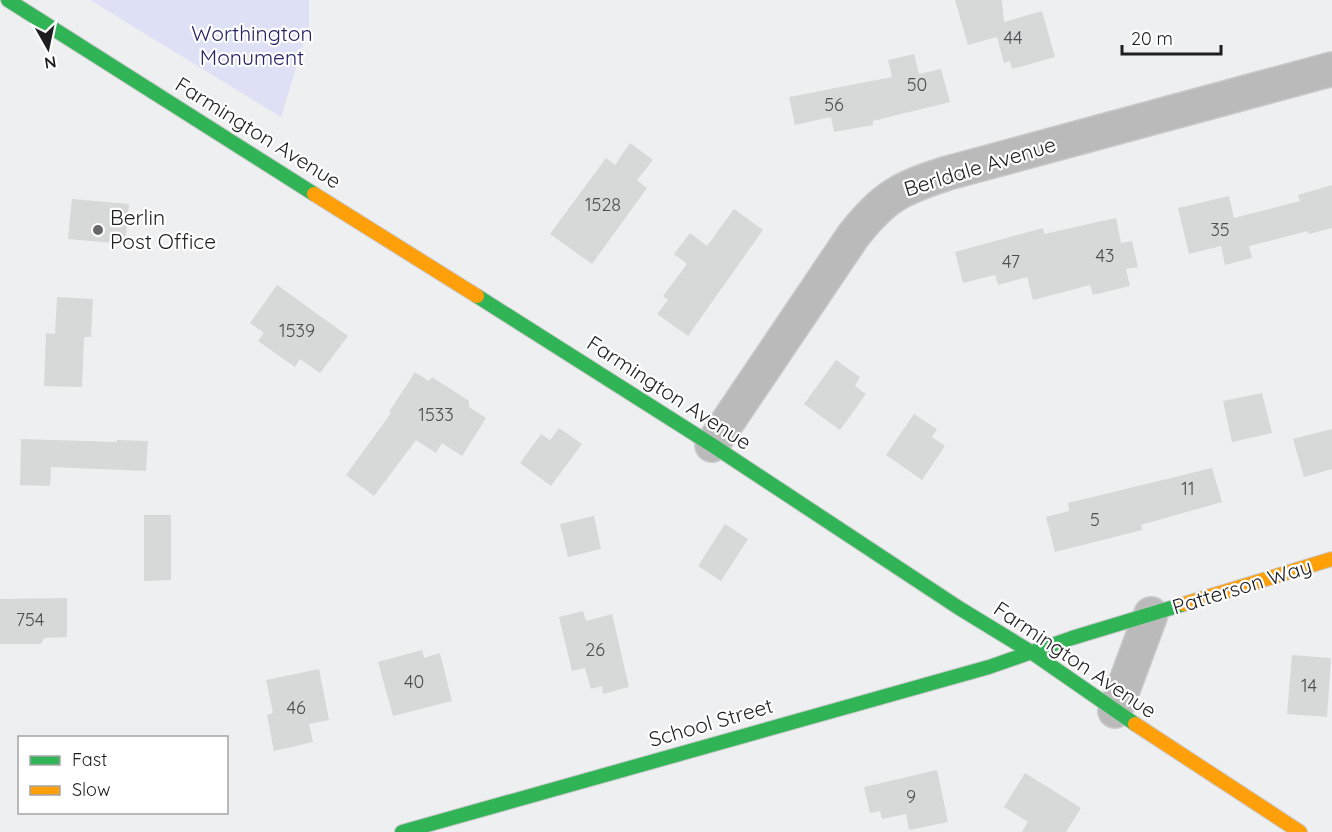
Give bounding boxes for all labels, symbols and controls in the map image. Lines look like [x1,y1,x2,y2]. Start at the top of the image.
north arrow [18,18,78,78]
scale bar [1122,18,1221,56]
park label: Worthington Monument [191,20,313,70]
house number: 44 [1004,26,1022,49]
text: 20 m [1131,27,1173,50]
text: N [43,52,58,74]
street label: Farmington Avenue [171,71,346,194]
house number: 50 [907,73,927,96]
house number: 56 [824,93,844,116]
street label: Berldale Avenue [900,131,1059,202]
house number: 1528 [585,193,621,216]
place label: Berlin Post Office [110,204,216,254]
house number: 35 [1210,218,1230,241]
marker: Berlin Post Office [91,223,105,237]
house number: 43 [1096,244,1114,267]
house number: 47 [1002,250,1020,273]
house number: 1539 [279,319,315,342]
street label: Farmington Avenue [583,329,757,455]
house number: 1533 [418,403,454,426]
house number: 11 [1181,477,1195,500]
house number: 5 [1090,508,1100,531]
street label: Patterson Way [1169,553,1315,620]
street label: Farmington Avenue [989,595,1162,723]
house number: 754 [16,608,44,631]
house number: 26 [585,638,605,661]
house number: 40 [404,670,424,693]
house number: 14 [1301,674,1317,697]
street label: School Street [646,692,776,752]
house number: 46 [286,696,306,719]
legend [18,736,228,814]
text: Fast [72,748,107,771]
text: Slow [72,778,110,801]
house number: 9 [906,785,916,808]

